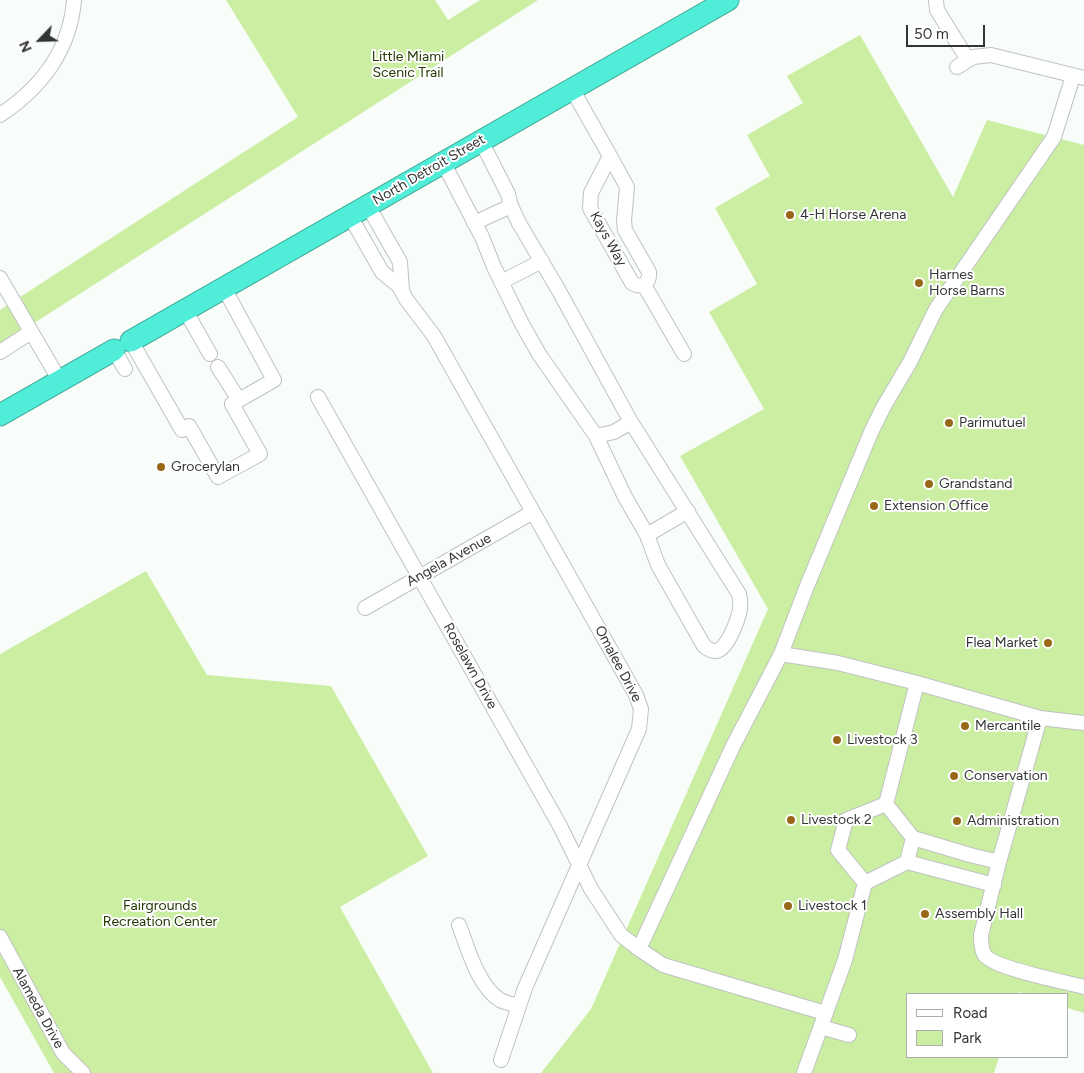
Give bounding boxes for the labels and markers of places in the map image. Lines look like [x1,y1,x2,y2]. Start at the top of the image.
place label: 4-H Horse Arena [800,207,906,223]
marker: 4-H Horse Arena [784,209,796,221]
place label: Harnes Horse Barns [929,267,1005,300]
marker: Harnes Horse Barns [913,277,925,289]
place label: Parimutuel [959,415,1026,431]
marker: Parimutuel [943,417,955,429]
place label: Grocerylan [171,459,240,475]
marker: Grocerylan [155,461,167,473]
place label: Grandstand [939,476,1012,492]
marker: Grandstand [923,478,935,490]
place label: Extension Office [884,498,988,514]
marker: Extension Office [868,500,880,512]
place label: Flea Market [966,635,1038,651]
marker: Flea Market [1042,637,1054,649]
place label: Mercantile [975,718,1041,734]
marker: Mercantile [959,720,971,732]
place label: Livestock 3 [847,732,918,748]
marker: Livestock 3 [831,734,843,746]
place label: Conservation [964,768,1048,784]
marker: Conservation [948,770,960,782]
place label: Livestock 2 [801,812,872,828]
place label: Administration [967,813,1059,829]
marker: Livestock 2 [785,814,797,826]
marker: Administration [951,815,963,827]
place label: Livestock 1 [798,898,867,914]
marker: Livestock 1 [782,900,794,912]
place label: Assembly Hall [935,906,1023,922]
marker: Assembly Hall [919,908,931,920]

